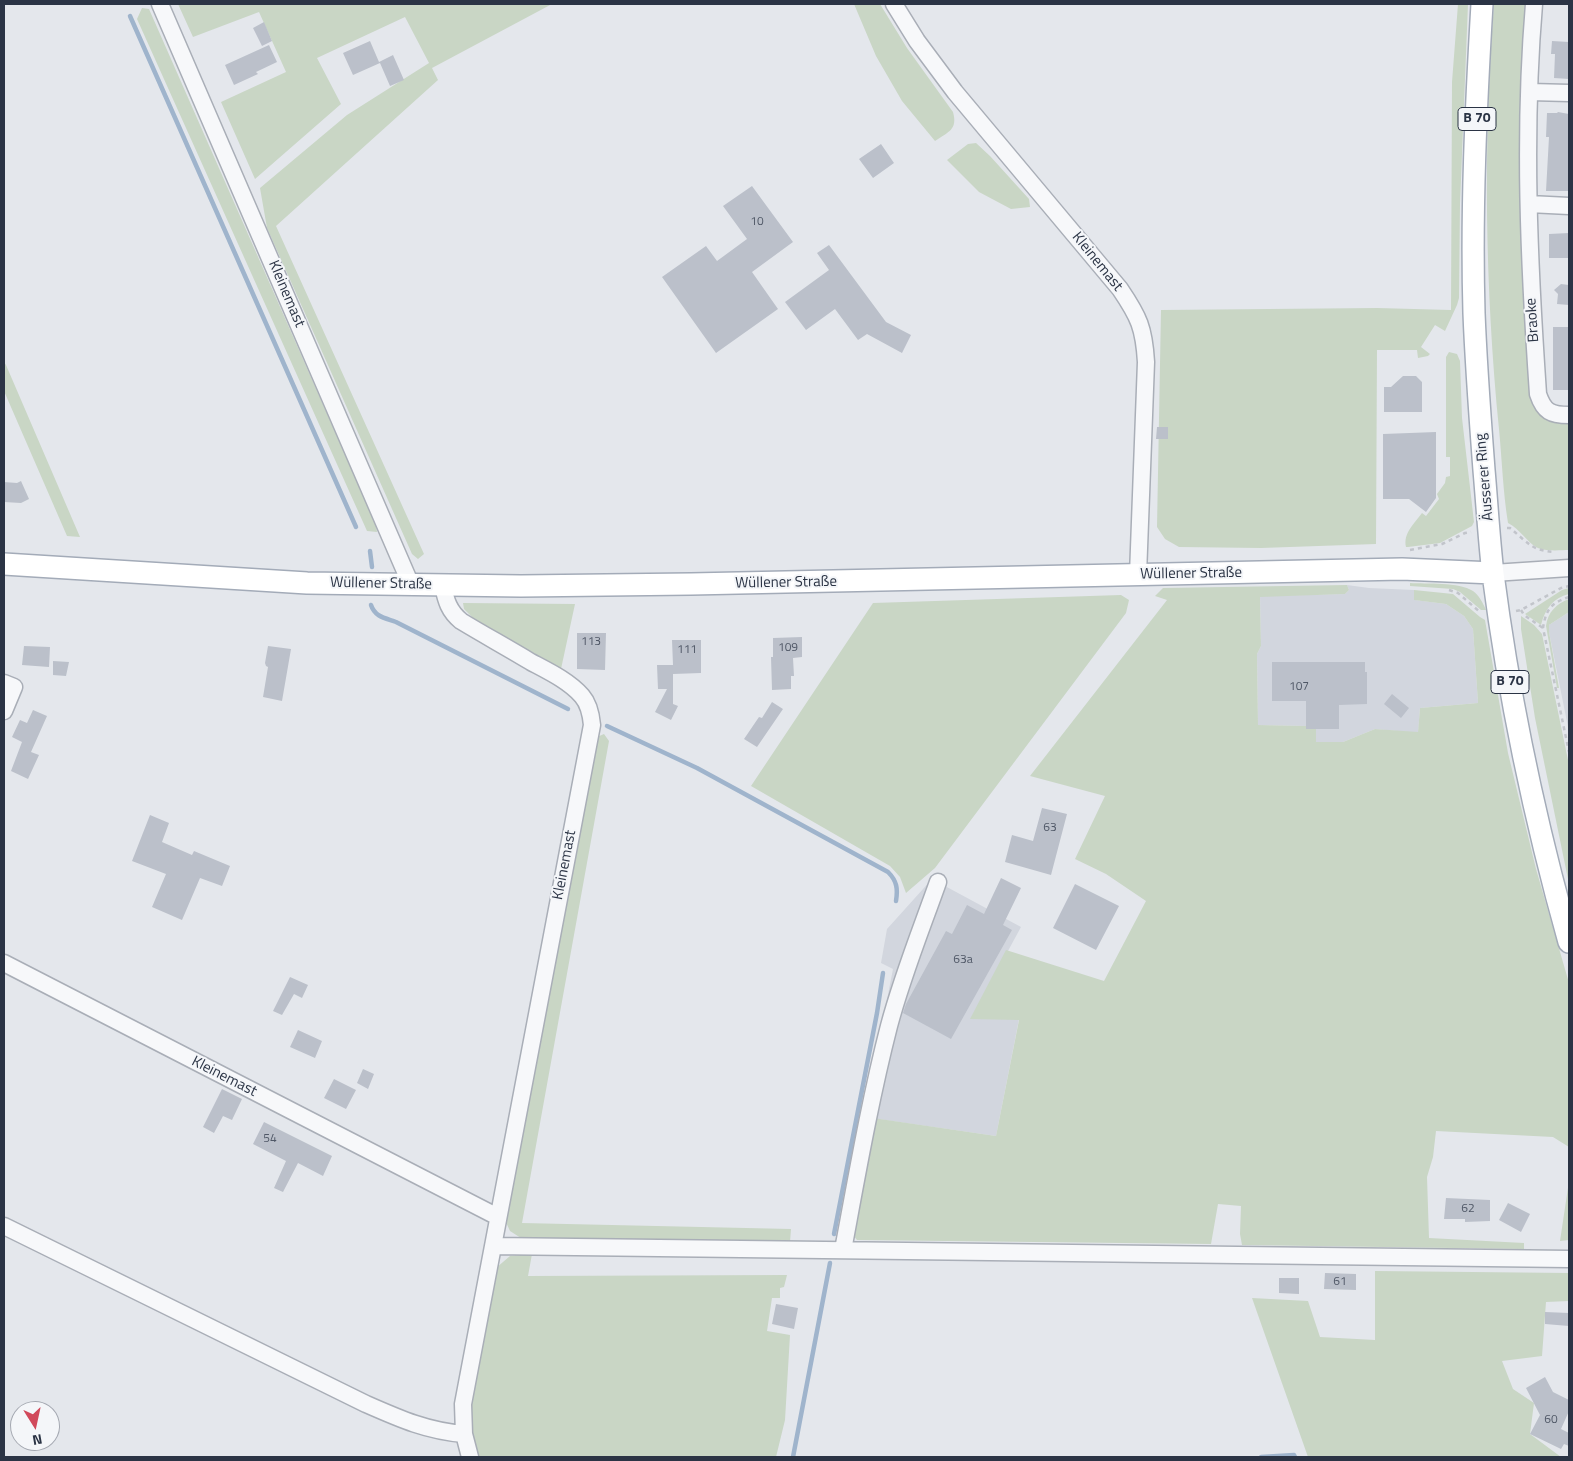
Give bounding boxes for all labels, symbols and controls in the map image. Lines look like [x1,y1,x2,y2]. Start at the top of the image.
road number: B 70 [1458,108,1496,130]
house number: 10 [750,215,764,229]
street label: Kleinemast [1068,229,1126,295]
street label: Kleinemast [264,258,308,330]
street label: Braoke [1522,297,1544,343]
street label: Äusserer Ring [1472,432,1498,522]
street label: Wüllener Straße [1140,564,1242,584]
street label: Wüllener Straße [735,573,837,593]
street label: Wüllener Straße [330,574,432,594]
house number: 113 [581,635,601,649]
house number: 109 [778,641,798,655]
house number: 111 [677,643,697,657]
road number: B 70 [1491,670,1529,694]
house number: 107 [1289,680,1309,694]
house number: 63 [1043,821,1057,835]
street label: Kleinemast [549,829,581,901]
house number: 63a [953,953,973,967]
street label: Kleinemast [188,1053,260,1101]
house number: 54 [263,1132,277,1146]
house number: 62 [1461,1202,1475,1216]
house number: 61 [1333,1275,1347,1289]
north arrow [10,1401,60,1451]
house number: 60 [1544,1413,1558,1427]
text: N [31,1429,44,1451]

